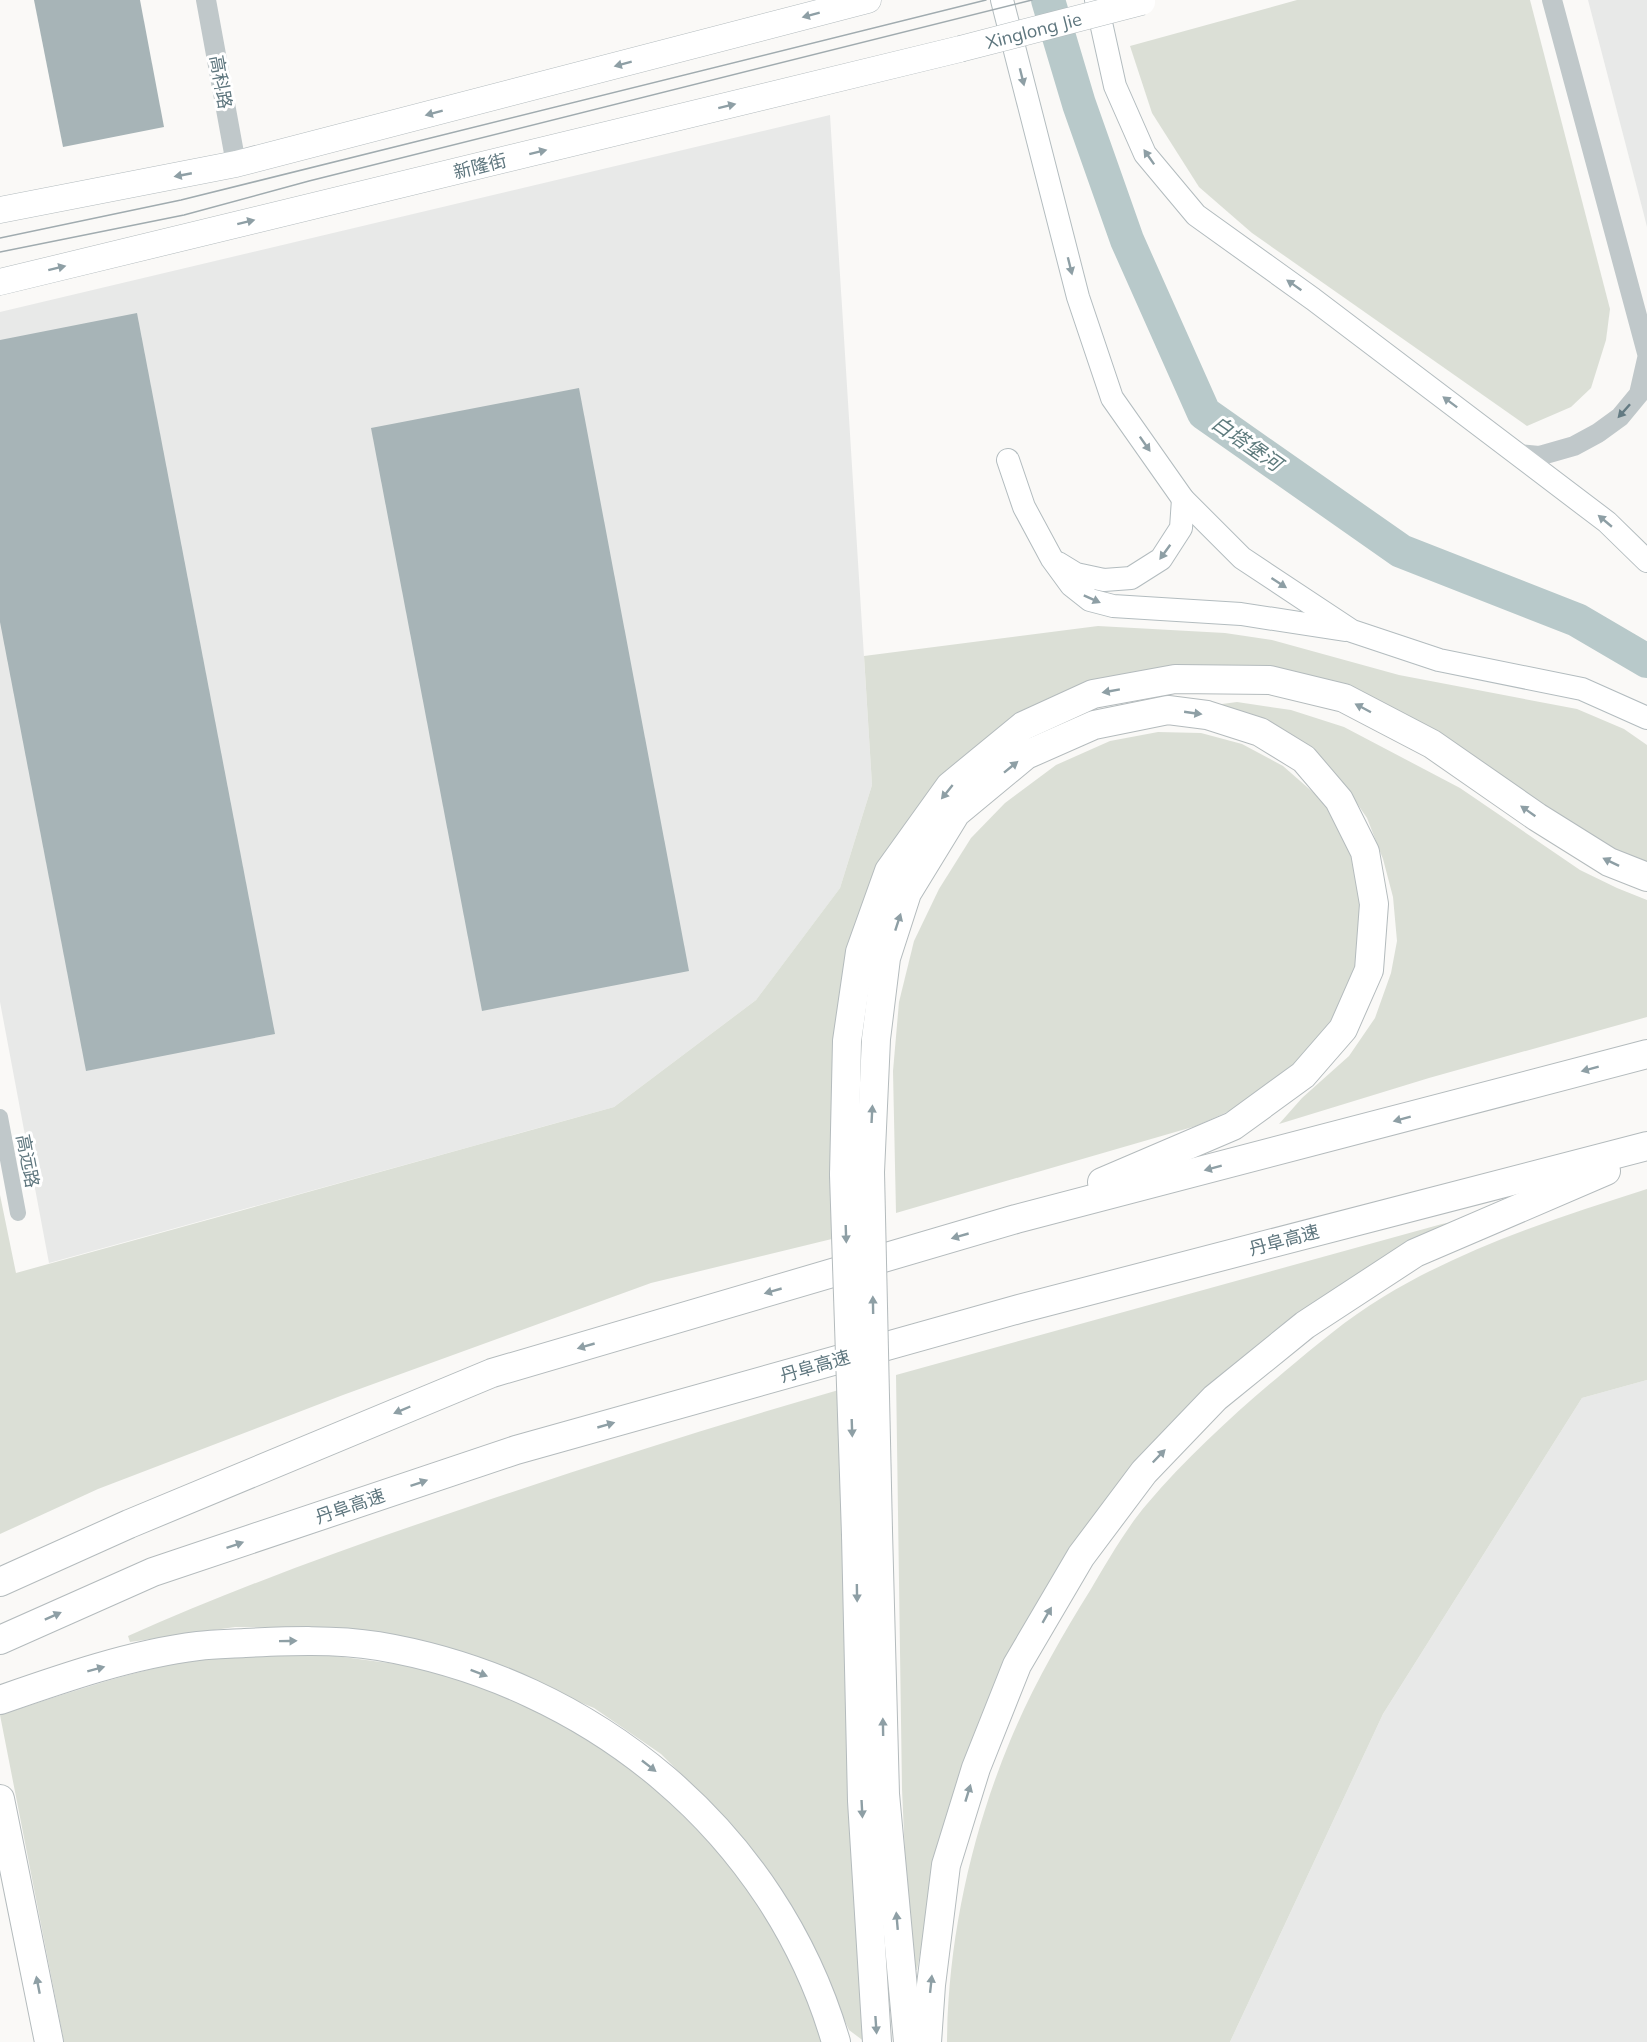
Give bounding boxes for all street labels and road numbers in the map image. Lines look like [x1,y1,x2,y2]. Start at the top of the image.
street label: Xinglong Jie [983,7,1084,53]
street label: 高科路 [205,53,237,111]
street label: 新隆街 [451,148,509,184]
street label: 高远路 [12,1132,44,1190]
street label: 丹阜高速 [1246,1220,1322,1260]
street label: 丹阜高速 [777,1345,853,1387]
street label: 丹阜高速 [312,1483,388,1529]

